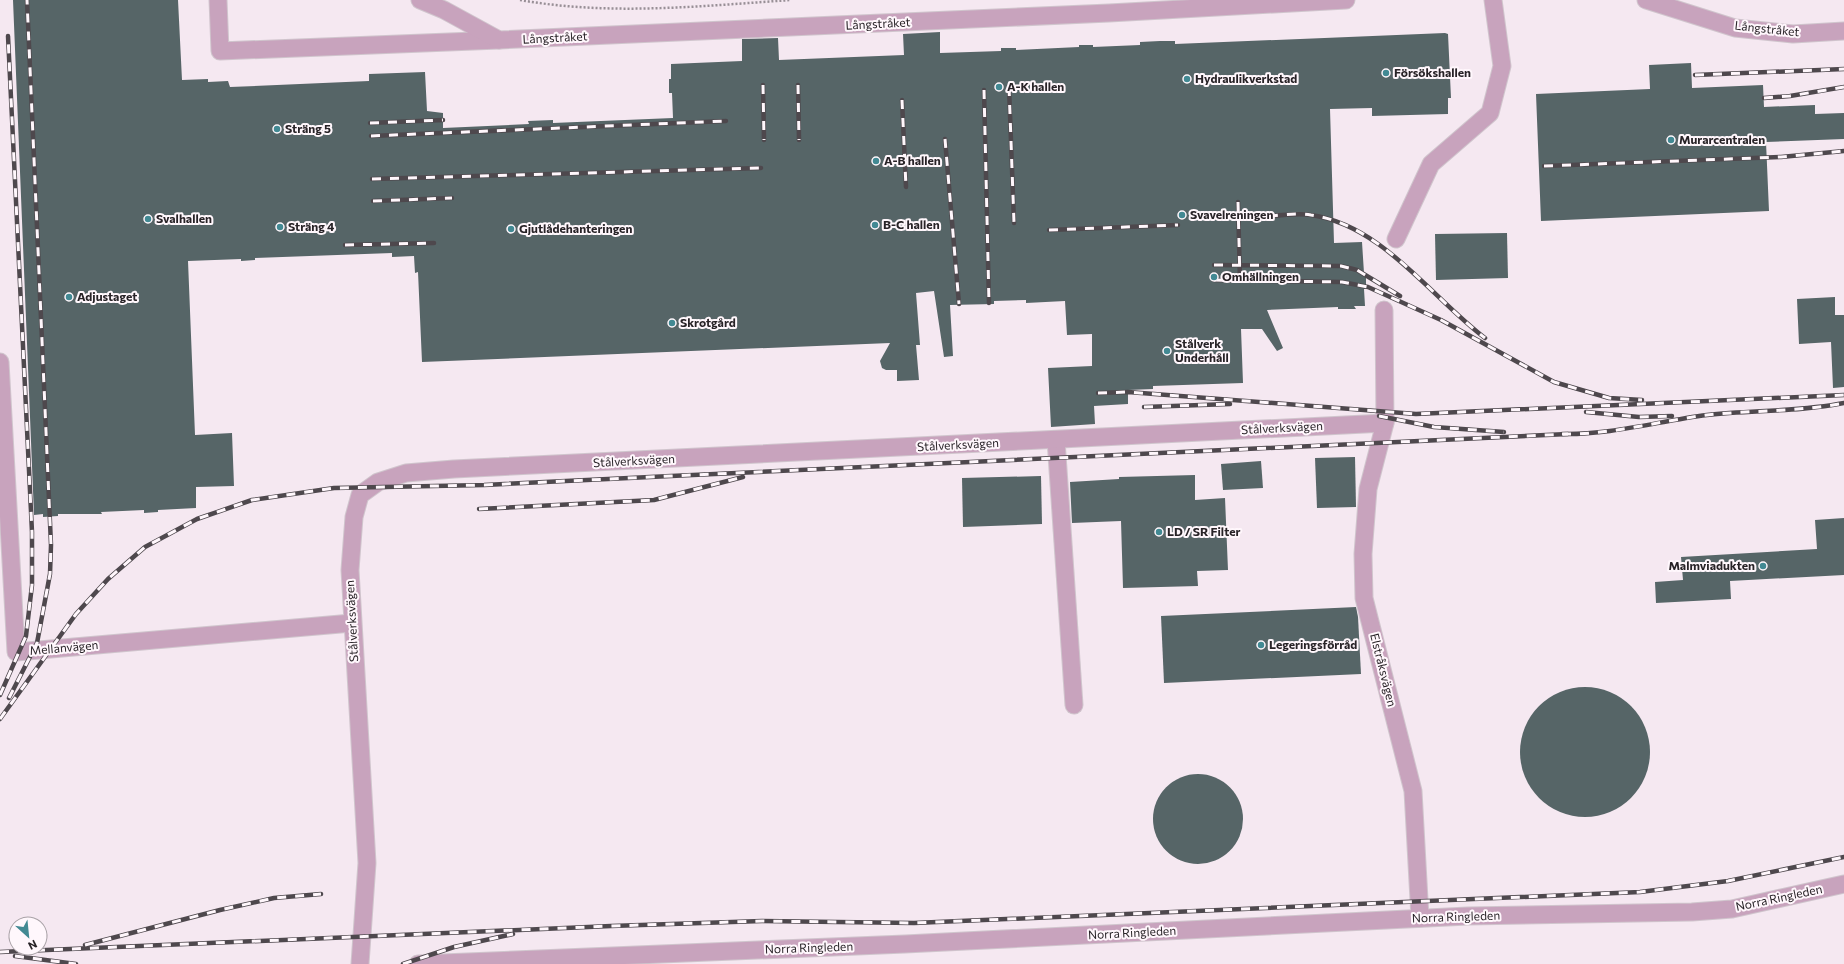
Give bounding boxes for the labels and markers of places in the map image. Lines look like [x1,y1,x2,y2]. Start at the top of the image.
place label: Försökshallen [1394,65,1471,79]
marker: Försökshallen [1381,68,1391,78]
place label: Hydraulikverkstad [1195,71,1297,85]
marker: Hydraulikverkstad [1182,74,1192,84]
place label: A-K hallen [1007,79,1064,93]
marker: A-K hallen [994,82,1004,92]
place label: Sträng 5 [285,121,331,135]
marker: Sträng 5 [272,124,282,134]
place label: Murarcentralen [1679,132,1765,146]
marker: Murarcentralen [1666,135,1676,145]
place label: A-B hallen [884,153,941,167]
marker: A-B hallen [871,156,881,166]
place label: Svavelreningen [1190,207,1273,221]
marker: Svavelreningen [1177,210,1187,220]
place label: Svalhallen [156,211,212,225]
marker: Svalhallen [143,214,153,224]
place label: B-C hallen [883,217,940,231]
place label: Sträng 4 [288,219,335,233]
marker: B-C hallen [870,220,880,230]
place label: Gjutlådehanteringen [519,221,632,235]
marker: Sträng 4 [275,222,285,232]
marker: Gjutlådehanteringen [506,224,516,234]
place label: Omhällningen [1222,269,1299,283]
marker: Omhällningen [1209,272,1219,282]
place label: Adjustaget [77,289,137,303]
marker: Adjustaget [64,292,74,302]
place label: Skrotgård [680,315,736,329]
marker: Skrotgård [667,318,677,328]
place label: Stålverk Underhåll [1175,336,1229,364]
marker: Stålverk Underhåll [1162,346,1172,356]
place label: LD / SR Filter [1167,524,1240,538]
marker: LD / SR Filter [1154,527,1164,537]
place label: Malmviadukten [1668,558,1755,572]
marker: Malmviadukten [1758,561,1768,571]
place label: Legeringsförråd [1269,637,1357,651]
marker: Legeringsförråd [1256,640,1266,650]

